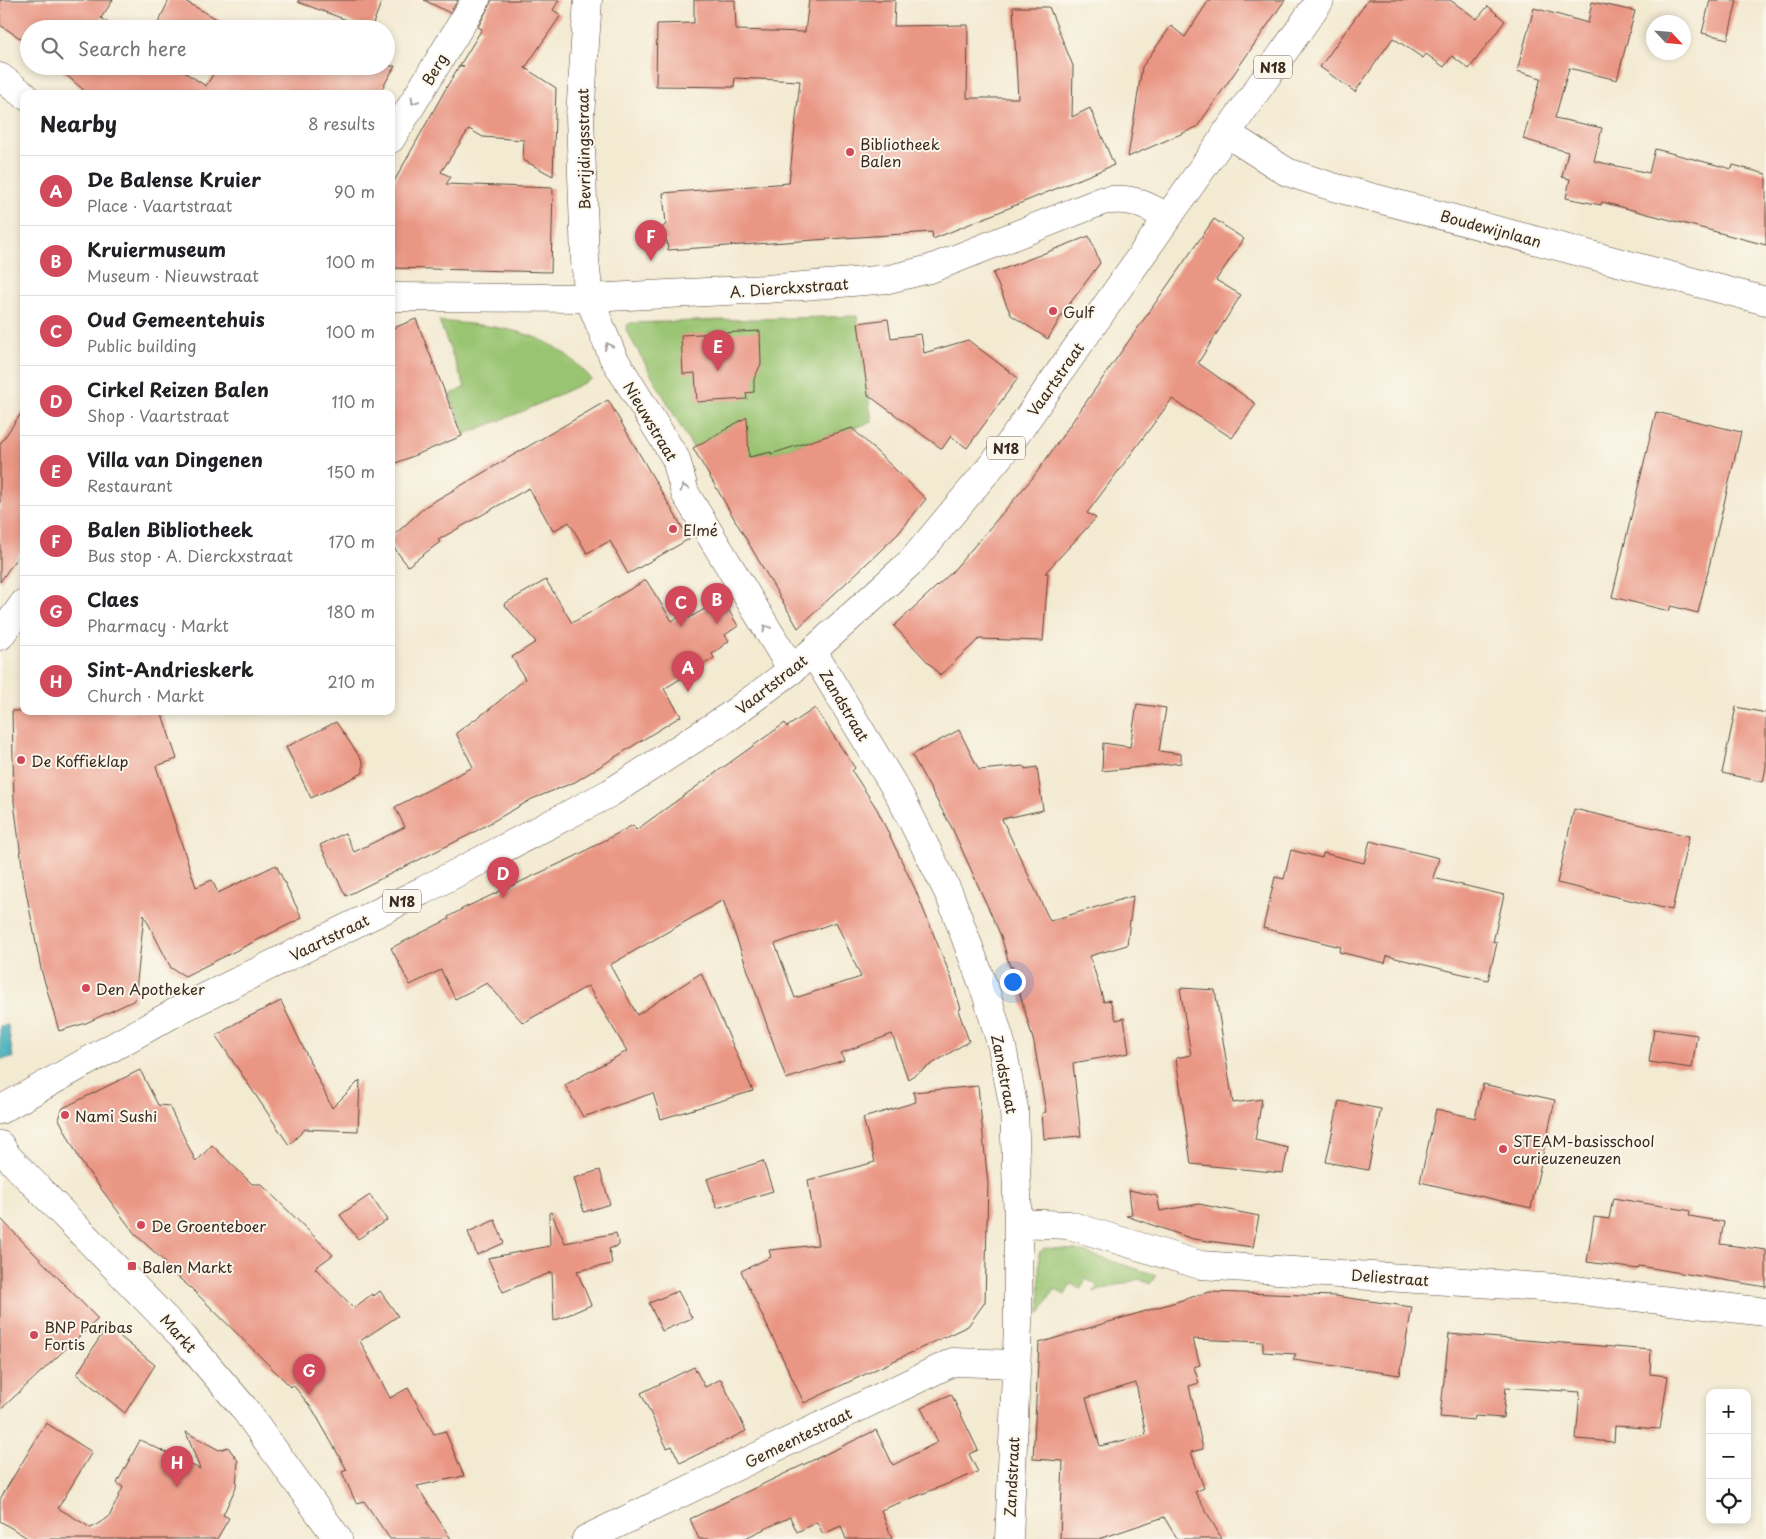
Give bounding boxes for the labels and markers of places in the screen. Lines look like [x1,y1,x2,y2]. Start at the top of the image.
place label: Bibliotheek Balen [860,132,940,172]
marker: Bibliotheek Balen [844,146,856,158]
pin: F [635,220,667,261]
place label: Gulf [1063,300,1095,323]
marker: Gulf [1047,305,1059,317]
pin: E [702,330,734,371]
place label: Elmé [683,518,718,541]
marker: Elmé [667,523,679,535]
pin: B [701,583,733,624]
pin: C [665,586,697,627]
pin: A [672,651,704,692]
place label: De Koffieklap [31,749,128,772]
marker: De Koffieklap [15,754,27,766]
pin: D [487,857,519,898]
place label: Den Apotheker [96,977,205,1000]
marker: Den Apotheker [80,982,92,994]
place label: Nami Sushi [75,1104,157,1127]
marker: Nami Sushi [59,1109,71,1121]
place label: STEAM-basisschool curieuzeneuzen [1513,1129,1655,1169]
marker: STEAM-basisschool curieuzeneuzen [1497,1143,1509,1155]
place label: De Groenteboer [151,1214,266,1237]
marker: De Groenteboer [135,1219,147,1231]
place label: Balen Markt [142,1255,232,1278]
marker: Balen Markt [126,1260,138,1272]
place label: BNP Paribas Fortis [44,1315,133,1355]
marker: BNP Paribas Fortis [28,1329,40,1341]
pin: G [293,1354,325,1395]
pin: H [161,1446,193,1487]

